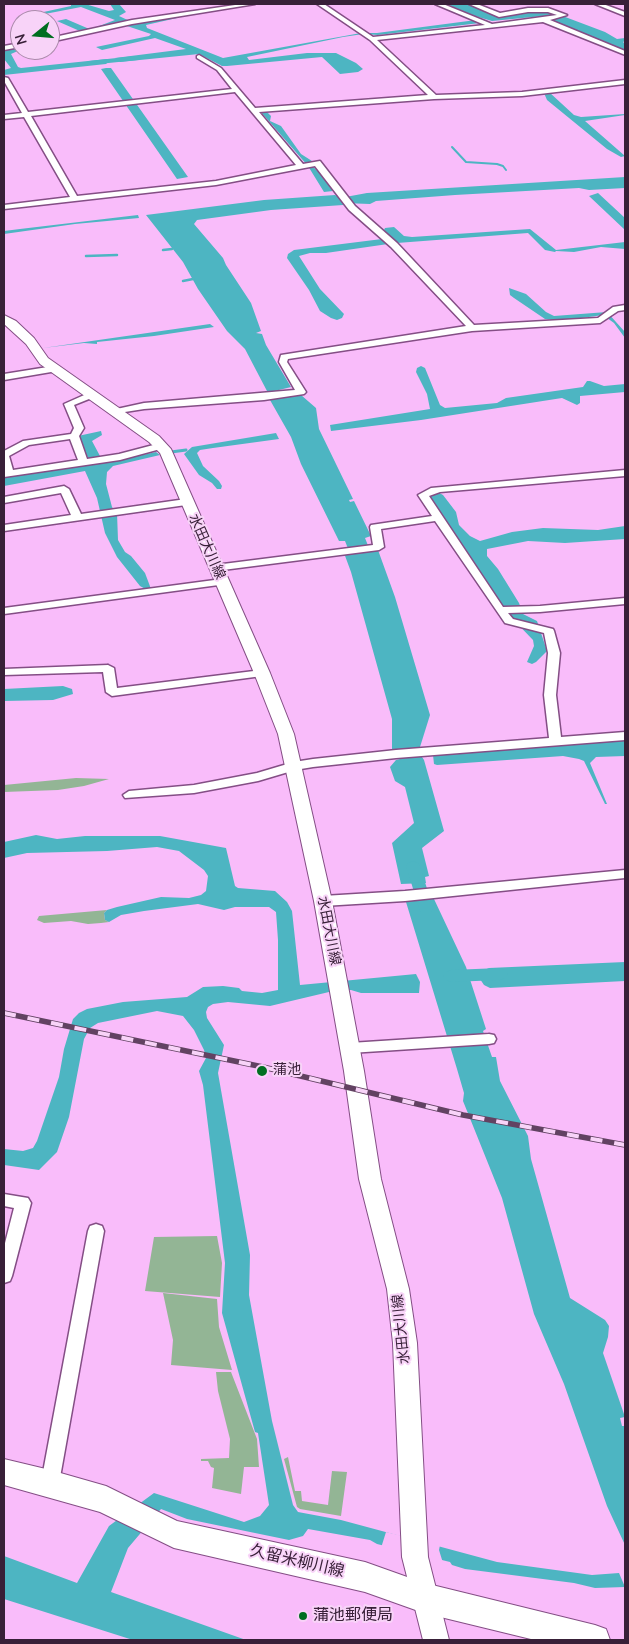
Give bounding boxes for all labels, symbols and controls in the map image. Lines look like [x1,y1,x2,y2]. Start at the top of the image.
north arrow [10,10,60,60]
text: N [11,31,32,47]
street label: 水田大川線 [184,512,228,582]
street label: 水田大川線 [313,895,343,967]
place label: 蒲池 [273,1063,301,1079]
marker: 蒲池 [255,1064,269,1078]
street label: 水田大川線 [390,1293,414,1365]
street label: 久留米柳川線 [248,1542,346,1582]
place label: 蒲池郵便局 [313,1606,393,1626]
marker: 蒲池郵便局 [297,1610,309,1622]

